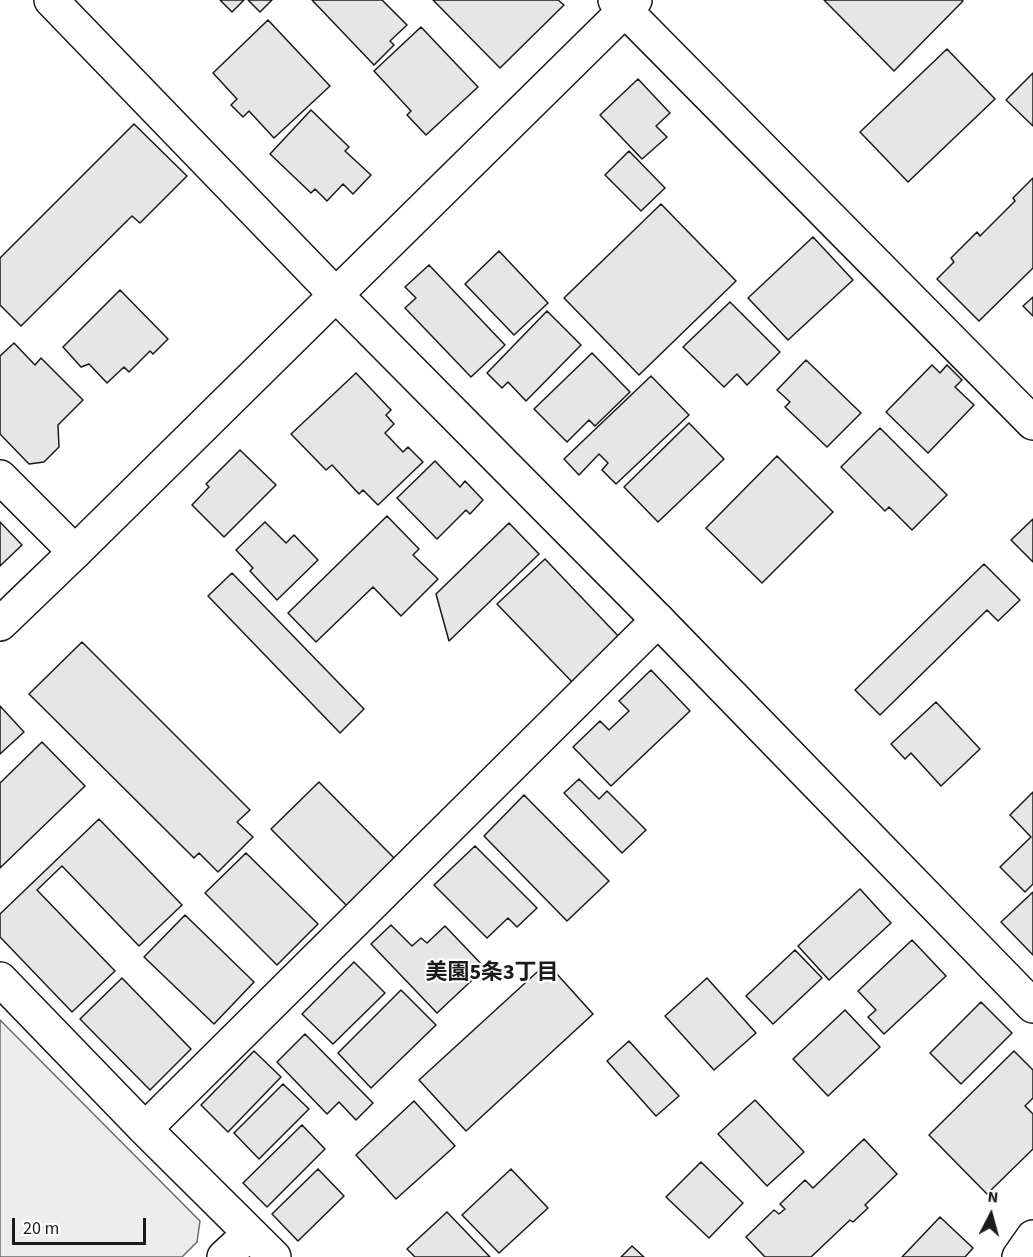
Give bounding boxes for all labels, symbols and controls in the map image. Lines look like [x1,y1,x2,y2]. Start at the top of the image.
district label: 美園5条3丁目 [425,961,559,987]
north arrow [961,1185,1021,1245]
text: N [986,1186,999,1209]
scale bar [15,1206,148,1244]
text: 20 m [23,1216,59,1241]

